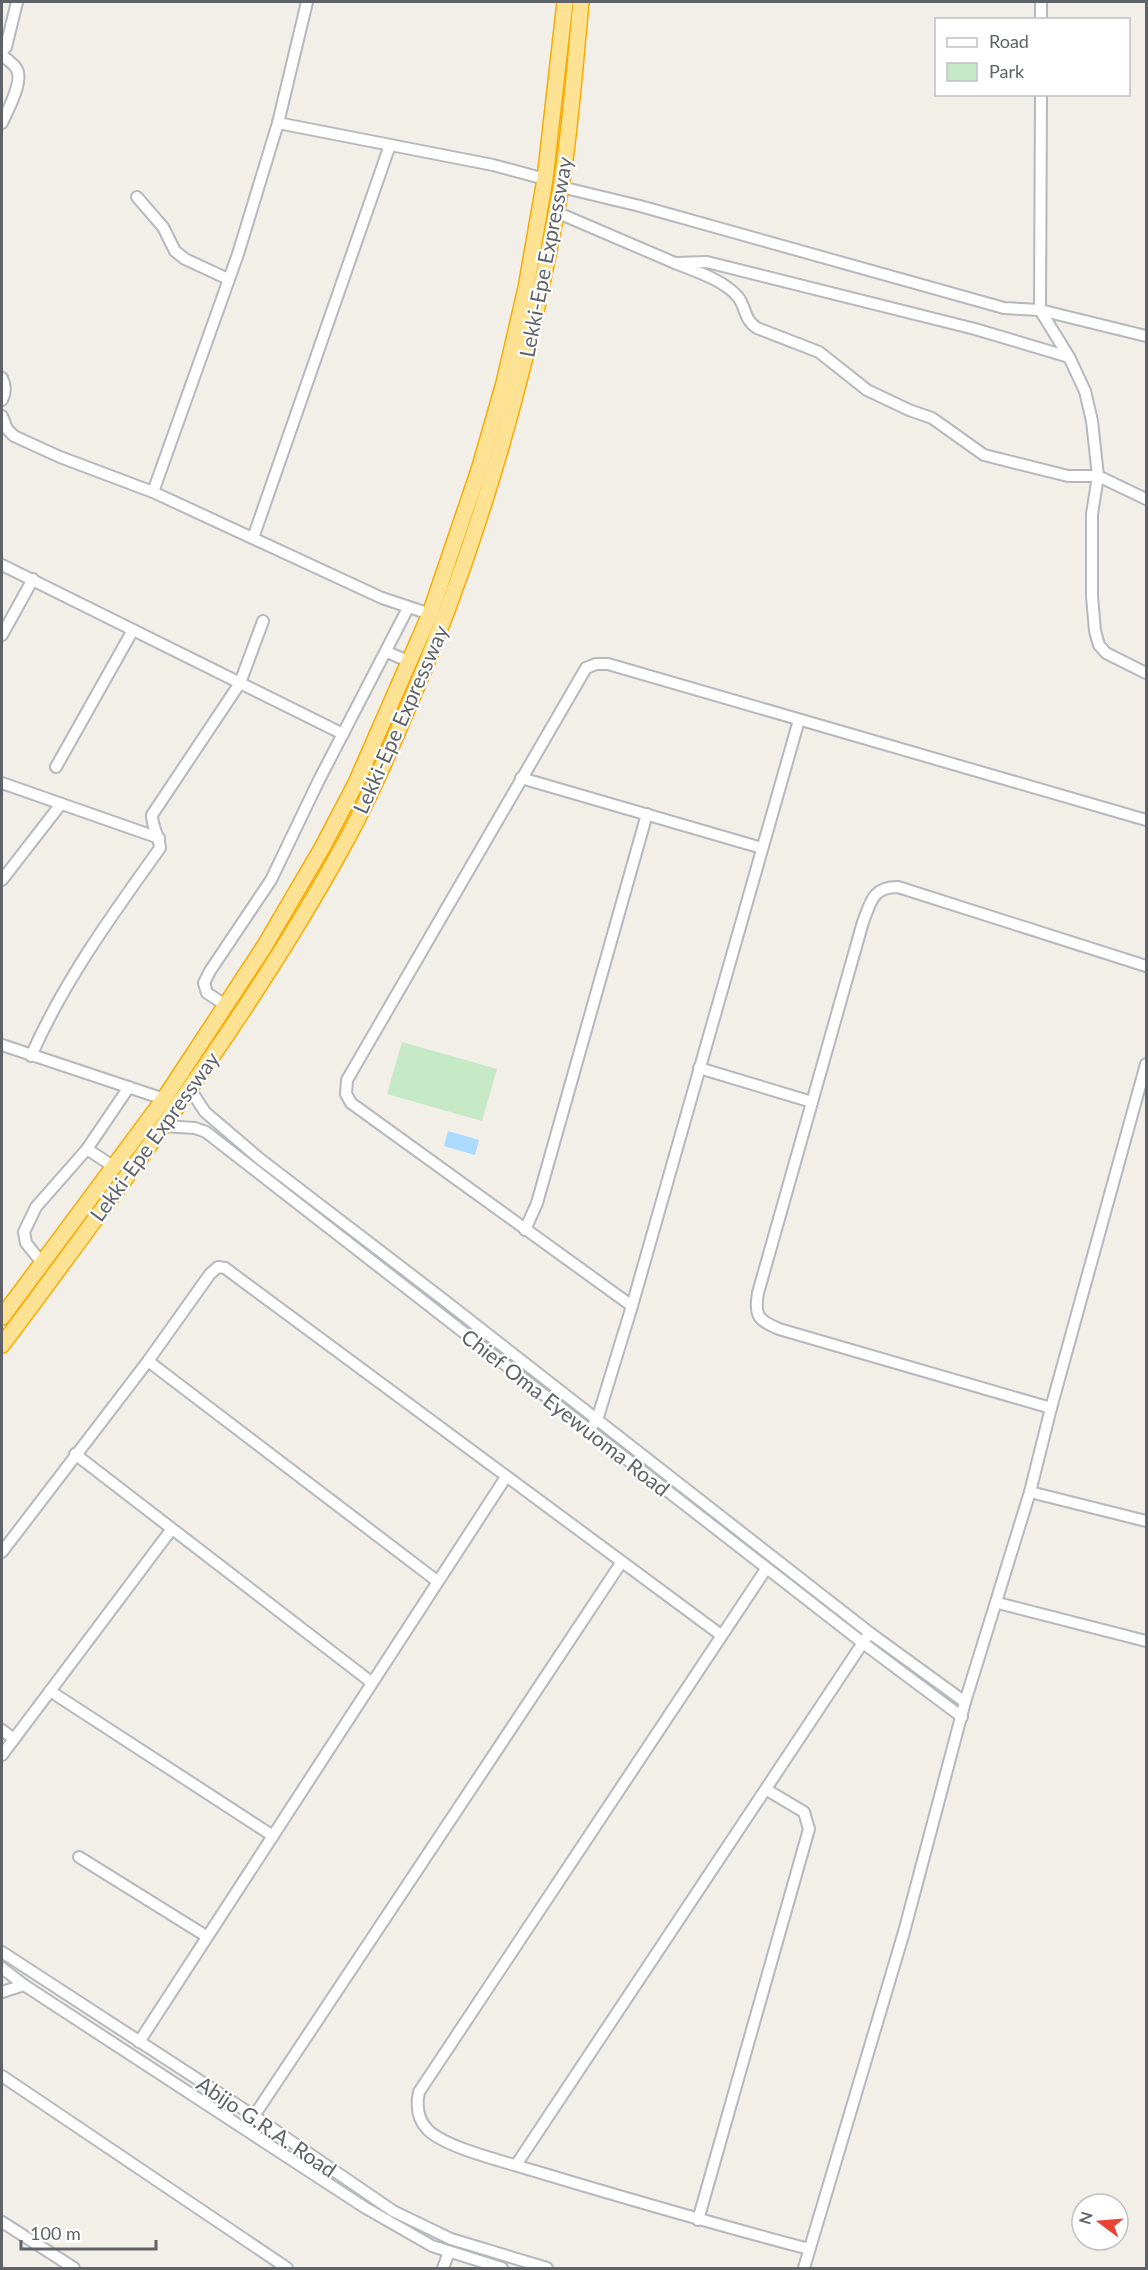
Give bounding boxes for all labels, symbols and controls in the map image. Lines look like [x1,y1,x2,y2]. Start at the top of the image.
legend [935,18,1130,96]
text: Road [989,30,1029,52]
text: Park [989,60,1025,82]
street label: Lekki-Epe Expressway [513,155,577,359]
street label: Lekki-Epe Expressway [347,621,453,817]
street label: Lekki-Epe Expressway [84,1046,224,1226]
street label: Chief Oma Eyewuoma Road [457,1323,675,1501]
street label: Abijo G.R.A. Road [193,2070,341,2182]
north arrow [1070,2192,1130,2252]
text: N [1074,2209,1096,2226]
scale bar [21,2213,156,2251]
text: 100 m [30,2222,81,2244]

